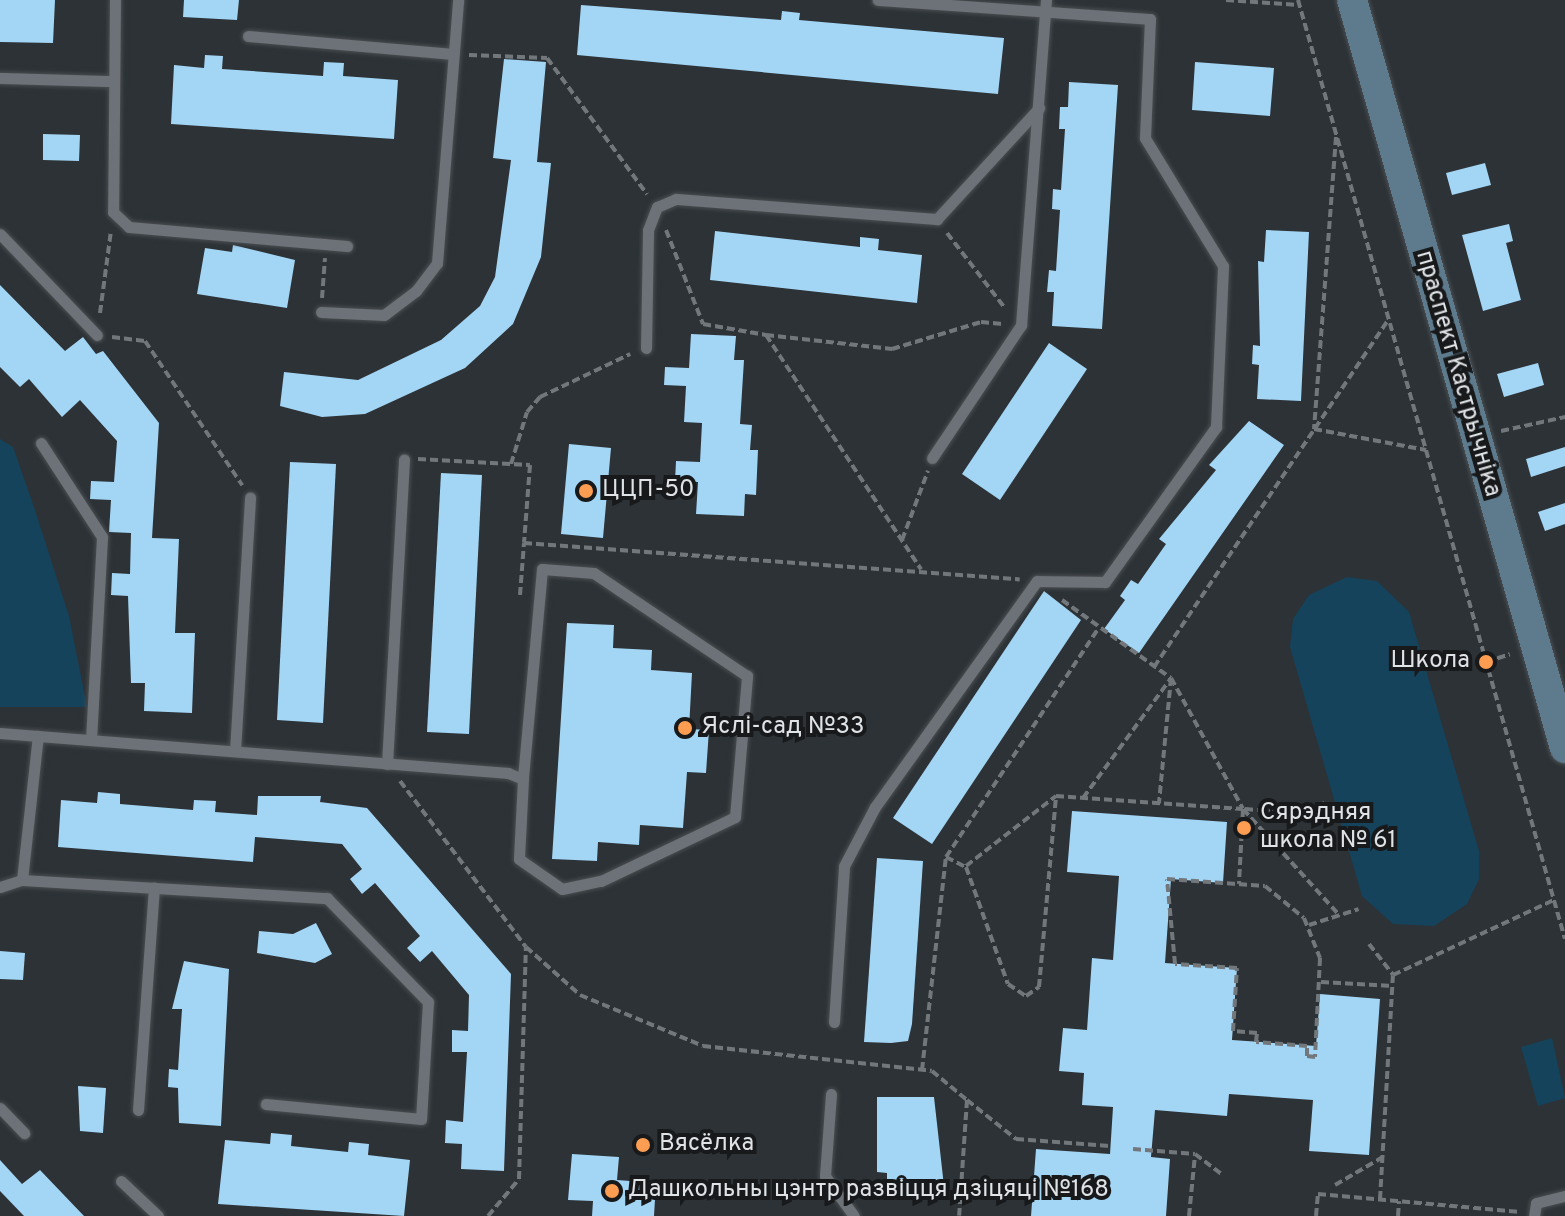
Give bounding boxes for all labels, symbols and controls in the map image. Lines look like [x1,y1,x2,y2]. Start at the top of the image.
street label: праспект Кастрычніка [1408,248,1506,500]
place label: ЦЦП-50 [602,477,694,505]
marker: ЦЦП-50 [577,482,595,500]
place label: Школа [1390,648,1470,676]
marker: Школа [1477,653,1495,671]
place label: Яслі-сад №33 [701,714,864,742]
marker: Яслі-сад №33 [676,719,694,737]
place label: Сярэдняя школа № 61 [1260,800,1396,856]
marker: Сярэдняя школа № 61 [1235,819,1253,837]
place label: Вясёлка [659,1131,754,1159]
marker: Вясёлка [634,1136,652,1154]
place label: Дашкольны цэнтр развіцця дзіцяці №168 [628,1177,1109,1205]
marker: Дашкольны цэнтр развіцця дзіцяці №168 [603,1182,621,1200]

